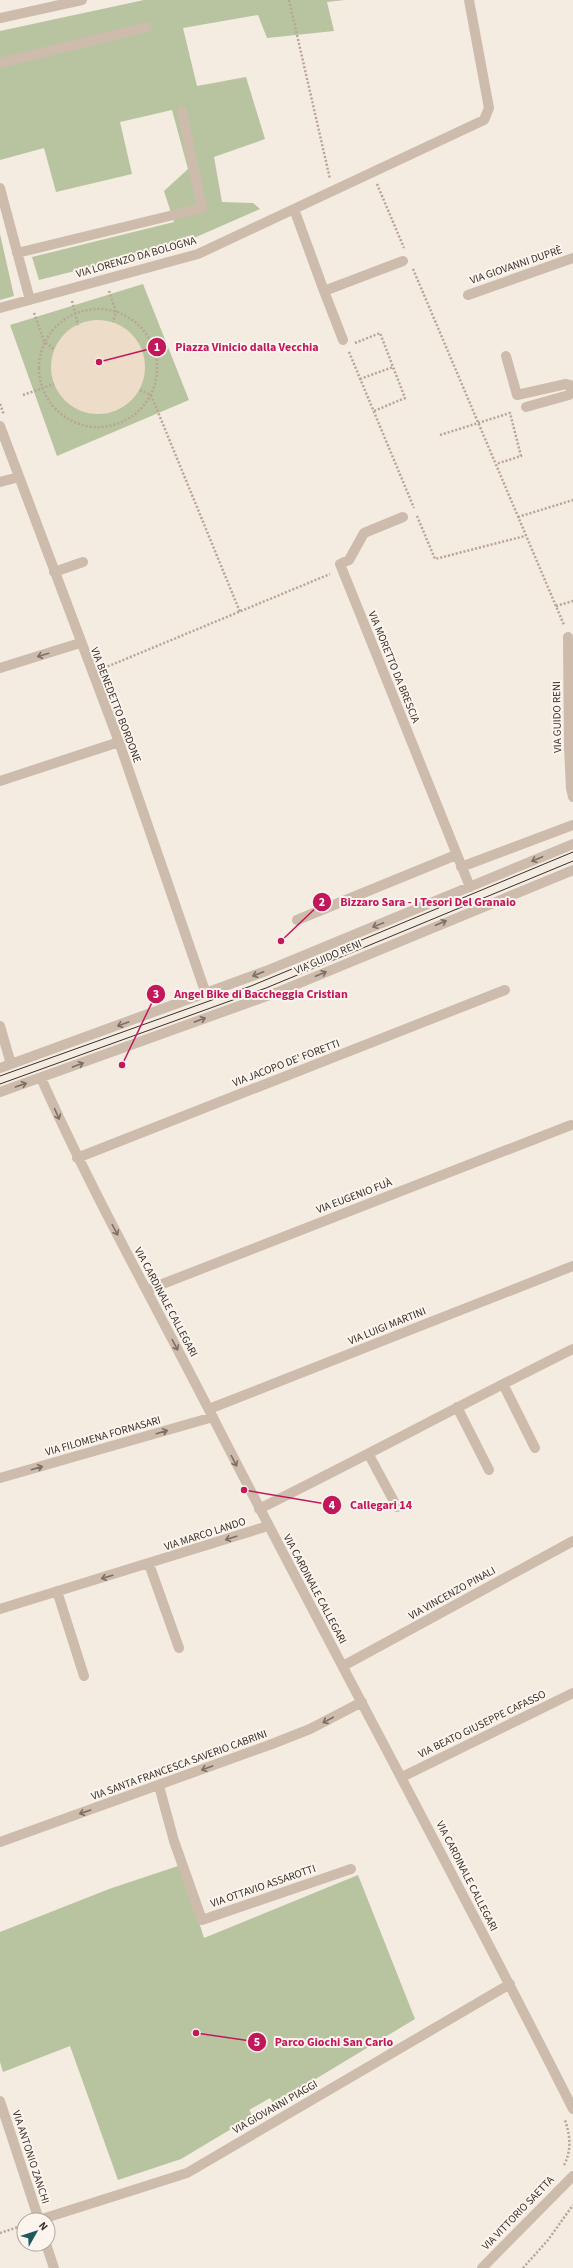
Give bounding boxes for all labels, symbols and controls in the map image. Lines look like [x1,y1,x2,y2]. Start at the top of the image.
street label: VIA LORENZO DA BOLOGNA [74,233,198,281]
street label: VIA GIOVANNI DUPRÈ [468,242,564,288]
callout: Piazza Vinicio dalla Vecchia [147,335,326,359]
text: 1 [154,339,160,356]
text: Piazza Vinicio dalla Vecchia [175,339,319,356]
street label: VIA MORETTO DA BRESCIA [365,609,423,725]
street label: VIA BENEDETTO BORDONE [87,645,145,765]
one-way arrow [37,652,50,659]
street label: VIA GUIDO RENI [549,681,565,753]
one-way arrow [531,856,543,864]
callout: Bizzaro Sara - I Tesori Del Granaio [312,890,524,914]
text: 2 [319,894,325,911]
text: Bizzaro Sara - I Tesori Del Granaio [340,894,516,911]
one-way arrow [435,919,447,927]
one-way arrow [373,922,385,929]
street label: VIA GUIDO RENI [292,936,364,978]
one-way arrow [315,969,327,977]
one-way arrow [252,971,264,979]
callout: Angel Bike di Baccheggia Cristian [146,982,355,1006]
text: 3 [153,986,159,1003]
text: Angel Bike di Baccheggia Cristian [173,986,348,1003]
one-way arrow [194,1016,206,1024]
one-way arrow [116,1021,129,1028]
street label: VIA JACOPO DE' FORETTI [230,1036,342,1090]
one-way arrow [71,1060,83,1068]
one-way arrow [14,1081,27,1088]
one-way arrow [54,1107,61,1119]
street label: VIA EUGENIO FUÀ [314,1175,394,1217]
one-way arrow [112,1224,119,1236]
street label: VIA CARDINALE CALLEGARI [131,1245,201,1359]
street label: VIA LUIGI MARTINI [346,1304,428,1348]
one-way arrow [172,1339,180,1351]
street label: VIA FILOMENA FORNASARI [44,1412,162,1460]
one-way arrow [156,1428,169,1435]
one-way arrow [231,1455,239,1467]
one-way arrow [31,1464,44,1471]
callout: Callegari 14 [322,1493,420,1517]
text: 4 [329,1497,336,1514]
text: Callegari 14 [350,1497,413,1514]
street label: VIA MARCO LANDO [162,1514,248,1554]
street label: VIA CARDINALE CALLEGARI [280,1532,350,1646]
one-way arrow [224,1535,237,1542]
street label: VIA VINCENZO PINALI [406,1563,498,1623]
one-way arrow [100,1574,113,1581]
street label: VIA BEATO GIUSEPPE CAFASSO [416,1686,548,1762]
one-way arrow [322,1717,334,1724]
street label: VIA SANTA FRANCESCA SAVERIO CABRINI [89,1726,269,1804]
one-way arrow [200,1765,213,1772]
one-way arrow [78,1809,91,1816]
street label: VIA CARDINALE CALLEGARI [433,1818,501,1934]
street label: VIA OTTAVIO ASSAROTTI [208,1861,318,1911]
callout: Parco Giochi San Carlo [247,2030,402,2054]
text: 5 [254,2034,260,2051]
text: Parco Giochi San Carlo [275,2034,393,2051]
street label: VIA GIOVANNI PIAGGI [230,2077,320,2137]
street label: VIA ANTONIO ZANCHI [9,2108,53,2206]
street label: VIA VITTORIO SAETTA [479,2173,557,2253]
north arrow [16,2212,56,2252]
text: N [35,2218,52,2234]

